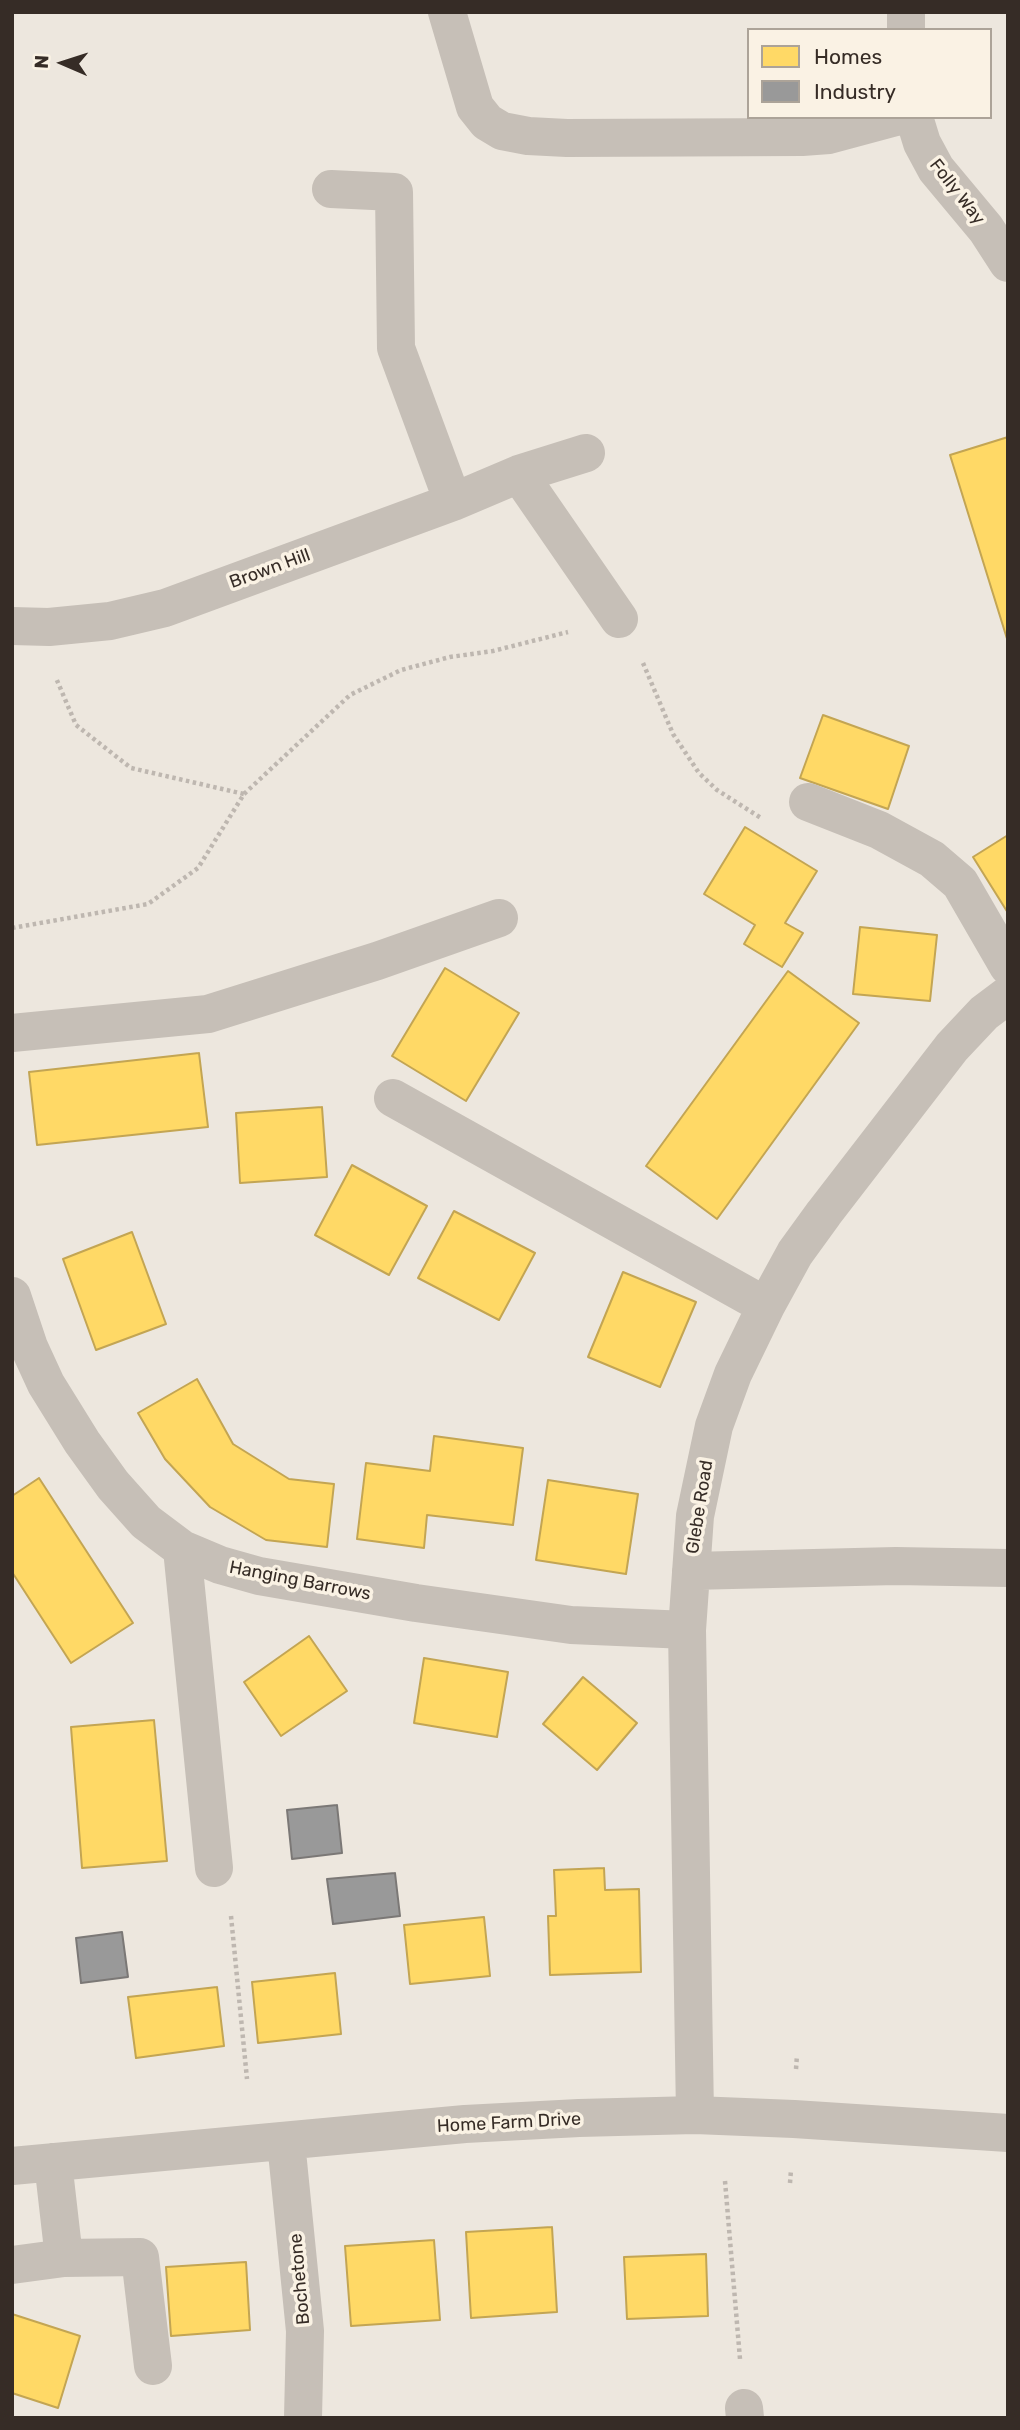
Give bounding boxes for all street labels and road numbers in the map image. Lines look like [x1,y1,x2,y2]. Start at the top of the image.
street label: Folly Way [925,155,989,229]
street label: Brown Hill [227,544,313,594]
street label: Glebe Road [682,1459,718,1555]
street label: Hanging Barrows [227,1557,373,1605]
street label: Home Farm Drive [436,2108,582,2138]
street label: Bochetone [285,2232,315,2326]

